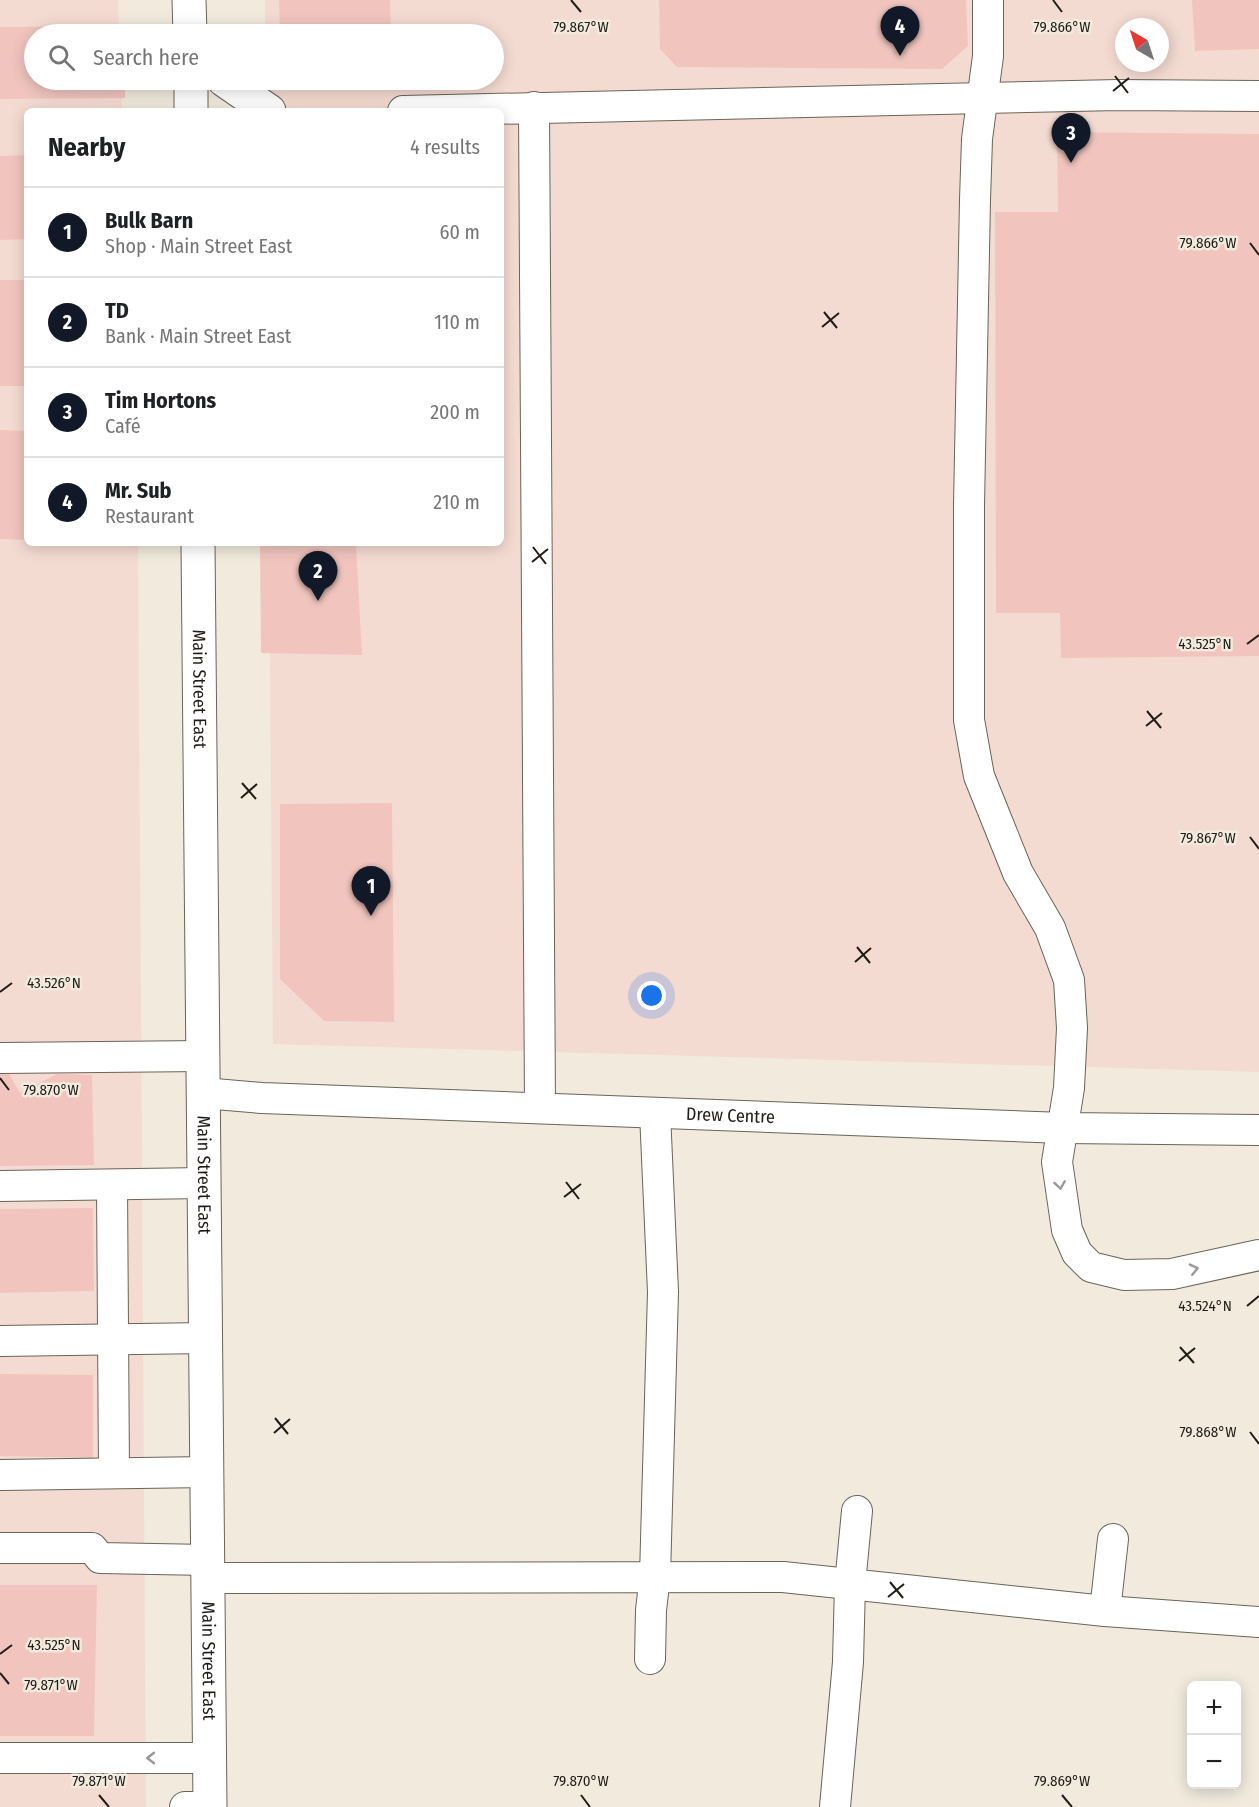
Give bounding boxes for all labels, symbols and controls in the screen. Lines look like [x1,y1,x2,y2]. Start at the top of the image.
pin: 4 [880,7,920,56]
text: 79.867°W [553,18,609,36]
text: 79.866°W [1034,18,1090,36]
north arrow [1115,18,1169,72]
search box [24,24,504,90]
icon: search [45,41,78,74]
text: Search here [93,44,199,71]
pin: 3 [1052,114,1090,163]
text: Nearby [48,132,125,163]
text: 4 results [410,135,480,159]
text: Bulk Barn [105,207,193,234]
text: 1 [63,220,72,244]
text: 60 m [440,220,480,244]
text: Shop · Main Street East [105,234,292,258]
text: 79.866°W [1180,234,1236,252]
text: TD [105,297,129,324]
text: 2 [63,310,72,334]
text: 110 m [434,310,480,334]
text: Bank · Main Street East [105,324,291,348]
text: Tim Hortons [105,387,216,414]
text: 3 [63,400,72,424]
text: 200 m [430,400,480,424]
text: Café [105,414,141,438]
text: Mr. Sub [105,477,172,504]
text: 4 [62,490,73,514]
text: 210 m [433,490,480,514]
text: Restaurant [105,504,194,528]
pin: 2 [298,552,338,601]
street label: Main Street East [188,629,211,749]
text: 43.525°N [1178,635,1232,653]
text: 79.867°W [1180,829,1236,847]
pin: 1 [352,866,391,916]
text: 43.526°N [27,974,81,992]
your location [637,981,666,1010]
text: 79.870°W [23,1081,79,1099]
street label: Drew Centre [686,1103,775,1128]
street label: Main Street East [192,1115,216,1235]
one-way arrow [1054,1181,1066,1190]
one-way arrow [1189,1264,1199,1277]
text: 43.524°N [1178,1297,1232,1315]
text: 79.868°W [1179,1423,1237,1441]
street label: Main Street East [197,1601,220,1721]
text: 43.525°N [27,1636,81,1654]
text: 79.871°W [24,1676,78,1694]
map controls [1187,1681,1241,1789]
button: + [1187,1681,1241,1735]
button: − [1187,1735,1241,1789]
one-way arrow [147,1752,156,1764]
text: 79.871°W [72,1772,126,1790]
text: 79.870°W [553,1772,609,1790]
text: 79.869°W [1034,1772,1090,1790]

